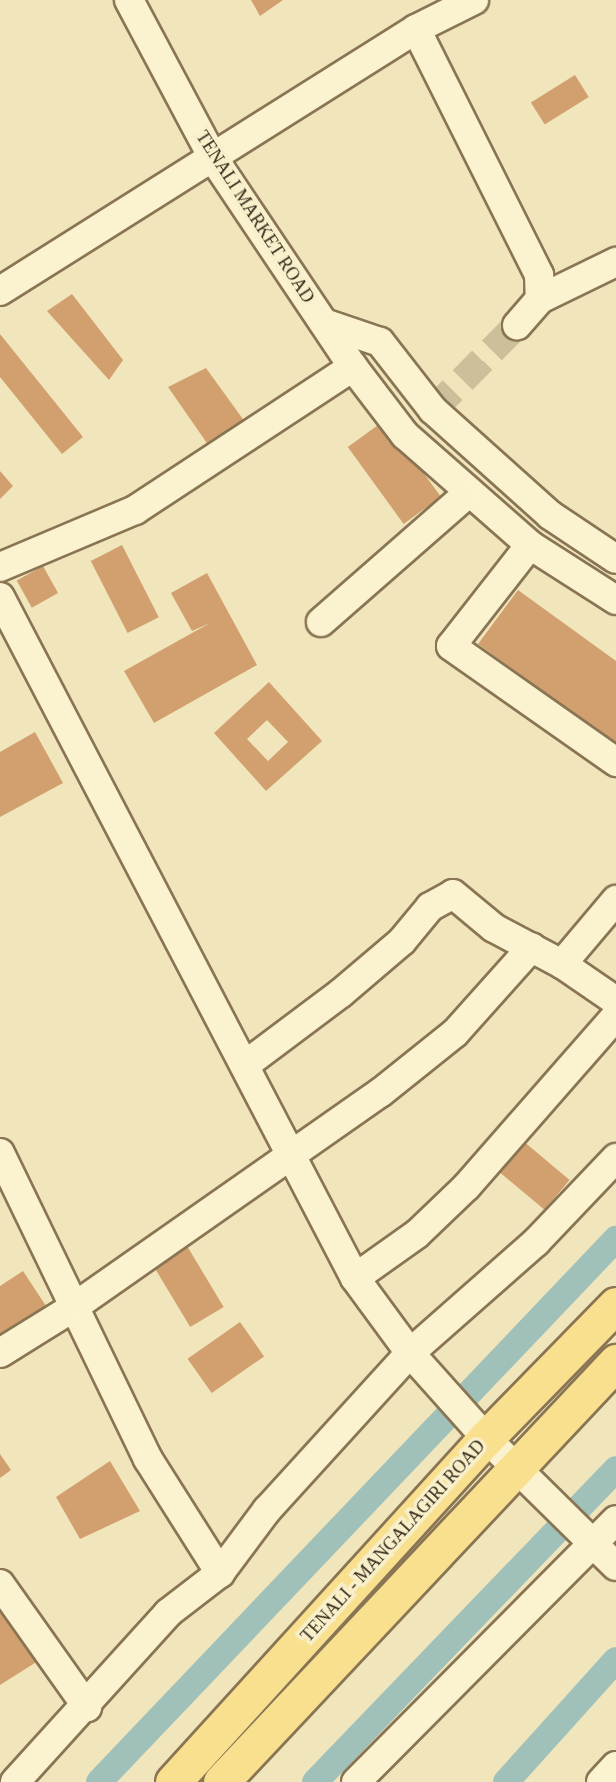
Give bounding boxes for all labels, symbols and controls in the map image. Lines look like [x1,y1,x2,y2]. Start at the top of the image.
street label: TENALI MARKET ROAD [191,127,319,307]
street label: TENALI - MANGALAGIRI ROAD [296,1436,490,1646]

